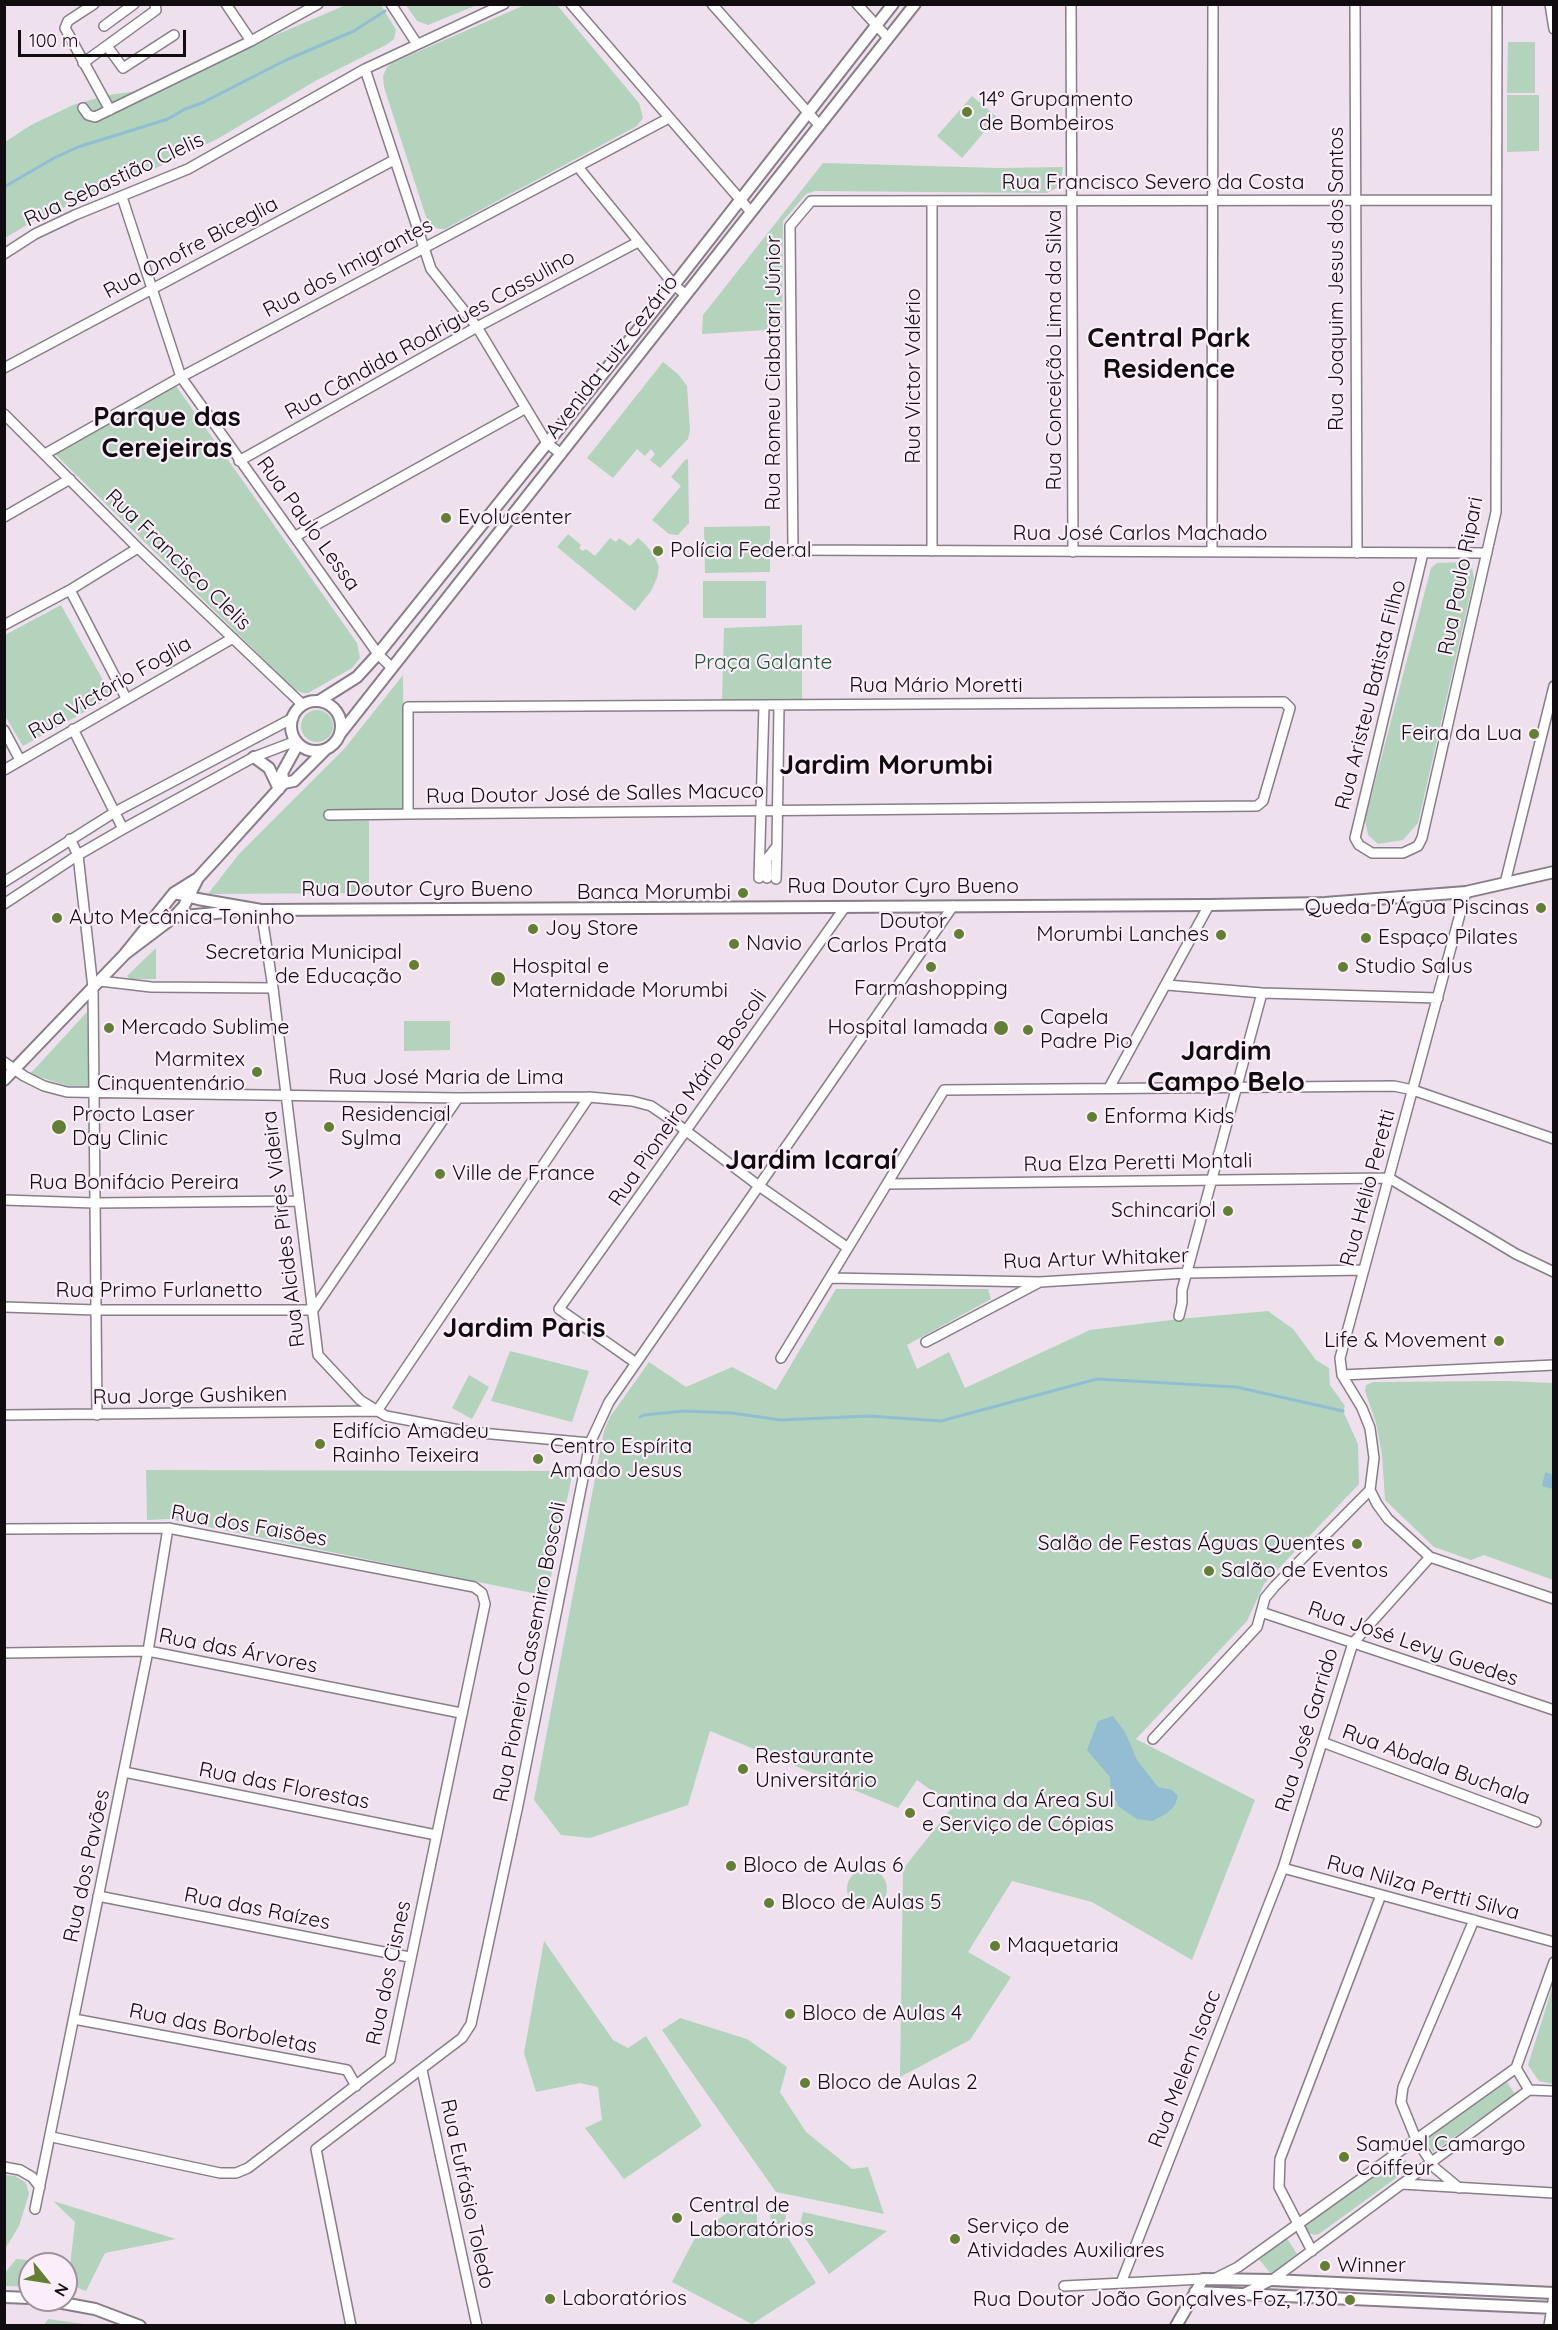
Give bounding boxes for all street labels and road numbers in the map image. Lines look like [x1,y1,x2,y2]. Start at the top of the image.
street label: Rua Sebastião Clelis [20,127,208,233]
street label: Rua Joaquim Jesus dos Santos [1324,127,1350,431]
street label: Rua Francisco Severo da Costa [1002,170,1304,196]
street label: Rua Onofre Biceglia [99,191,283,305]
street label: Rua Conceição Lima da Silva [1042,210,1068,490]
street label: Rua dos Imigrantes [259,213,437,323]
street label: Rua Romeu Ciabatari Júnior [761,235,787,511]
street label: Rua Cândida Rodrigues Cassulino [281,245,579,425]
street label: Avenida Luiz Cezário [540,270,684,444]
street label: Rua Victor Valério [901,288,927,464]
street label: Rua Paulo Lessa [251,452,365,596]
street label: Rua Francisco Clelis [100,484,256,636]
street label: Rua Paulo Ripari [1433,495,1489,657]
street label: Rua José Carlos Machado [1013,521,1267,547]
street label: Rua Aristeu Batista Filho [1330,577,1412,813]
street label: Rua Victório Foglia [24,631,196,745]
street label: Rua Mário Moretti [849,673,1023,699]
street label: Rua Doutor José de Salles Macuco [426,778,764,810]
street label: Rua Doutor Cyro Bueno [787,874,1019,900]
street label: Rua Doutor Cyro Bueno [301,877,533,903]
street label: Rua Pioneiro Mário Boscoli [603,985,773,1211]
street label: Rua José Maria de Lima [328,1065,564,1091]
street label: Rua Hélio Peretti [1335,1107,1401,1269]
street label: Rua Alcides Pires Videira [257,1109,311,1349]
street label: Rua Elza Peretti Montali [1023,1148,1253,1178]
street label: Rua Bonifácio Pereira [29,1170,239,1196]
street label: Rua Artur Whitaker [1003,1243,1189,1275]
street label: Rua Primo Furlanetto [56,1278,262,1304]
street label: Rua Jorge Gushiken [92,1382,288,1410]
street label: Rua dos Faisões [169,1500,329,1552]
street label: Rua Pioneiro Cassemiro Boscoli [489,1500,571,1804]
street label: Rua José Levy Guedes [1304,1596,1522,1692]
street label: Rua das Árvores [157,1623,319,1679]
street label: Rua José Garrido [1270,1645,1344,1815]
street label: Rua Abdala Buchala [1339,1719,1533,1811]
street label: Rua das Florestas [196,1757,372,1815]
street label: Rua dos Pavões [58,1787,116,1945]
street label: Rua Nilza Pertti Silva [1324,1850,1522,1926]
street label: Rua das Raízes [182,1882,332,1936]
street label: Rua dos Cisnes [361,1898,417,2048]
street label: Rua Melem Isaac [1143,1987,1227,2151]
street label: Rua das Borboletas [127,1998,319,2060]
street label: Rua Eufrásio Toledo [435,2097,499,2291]

